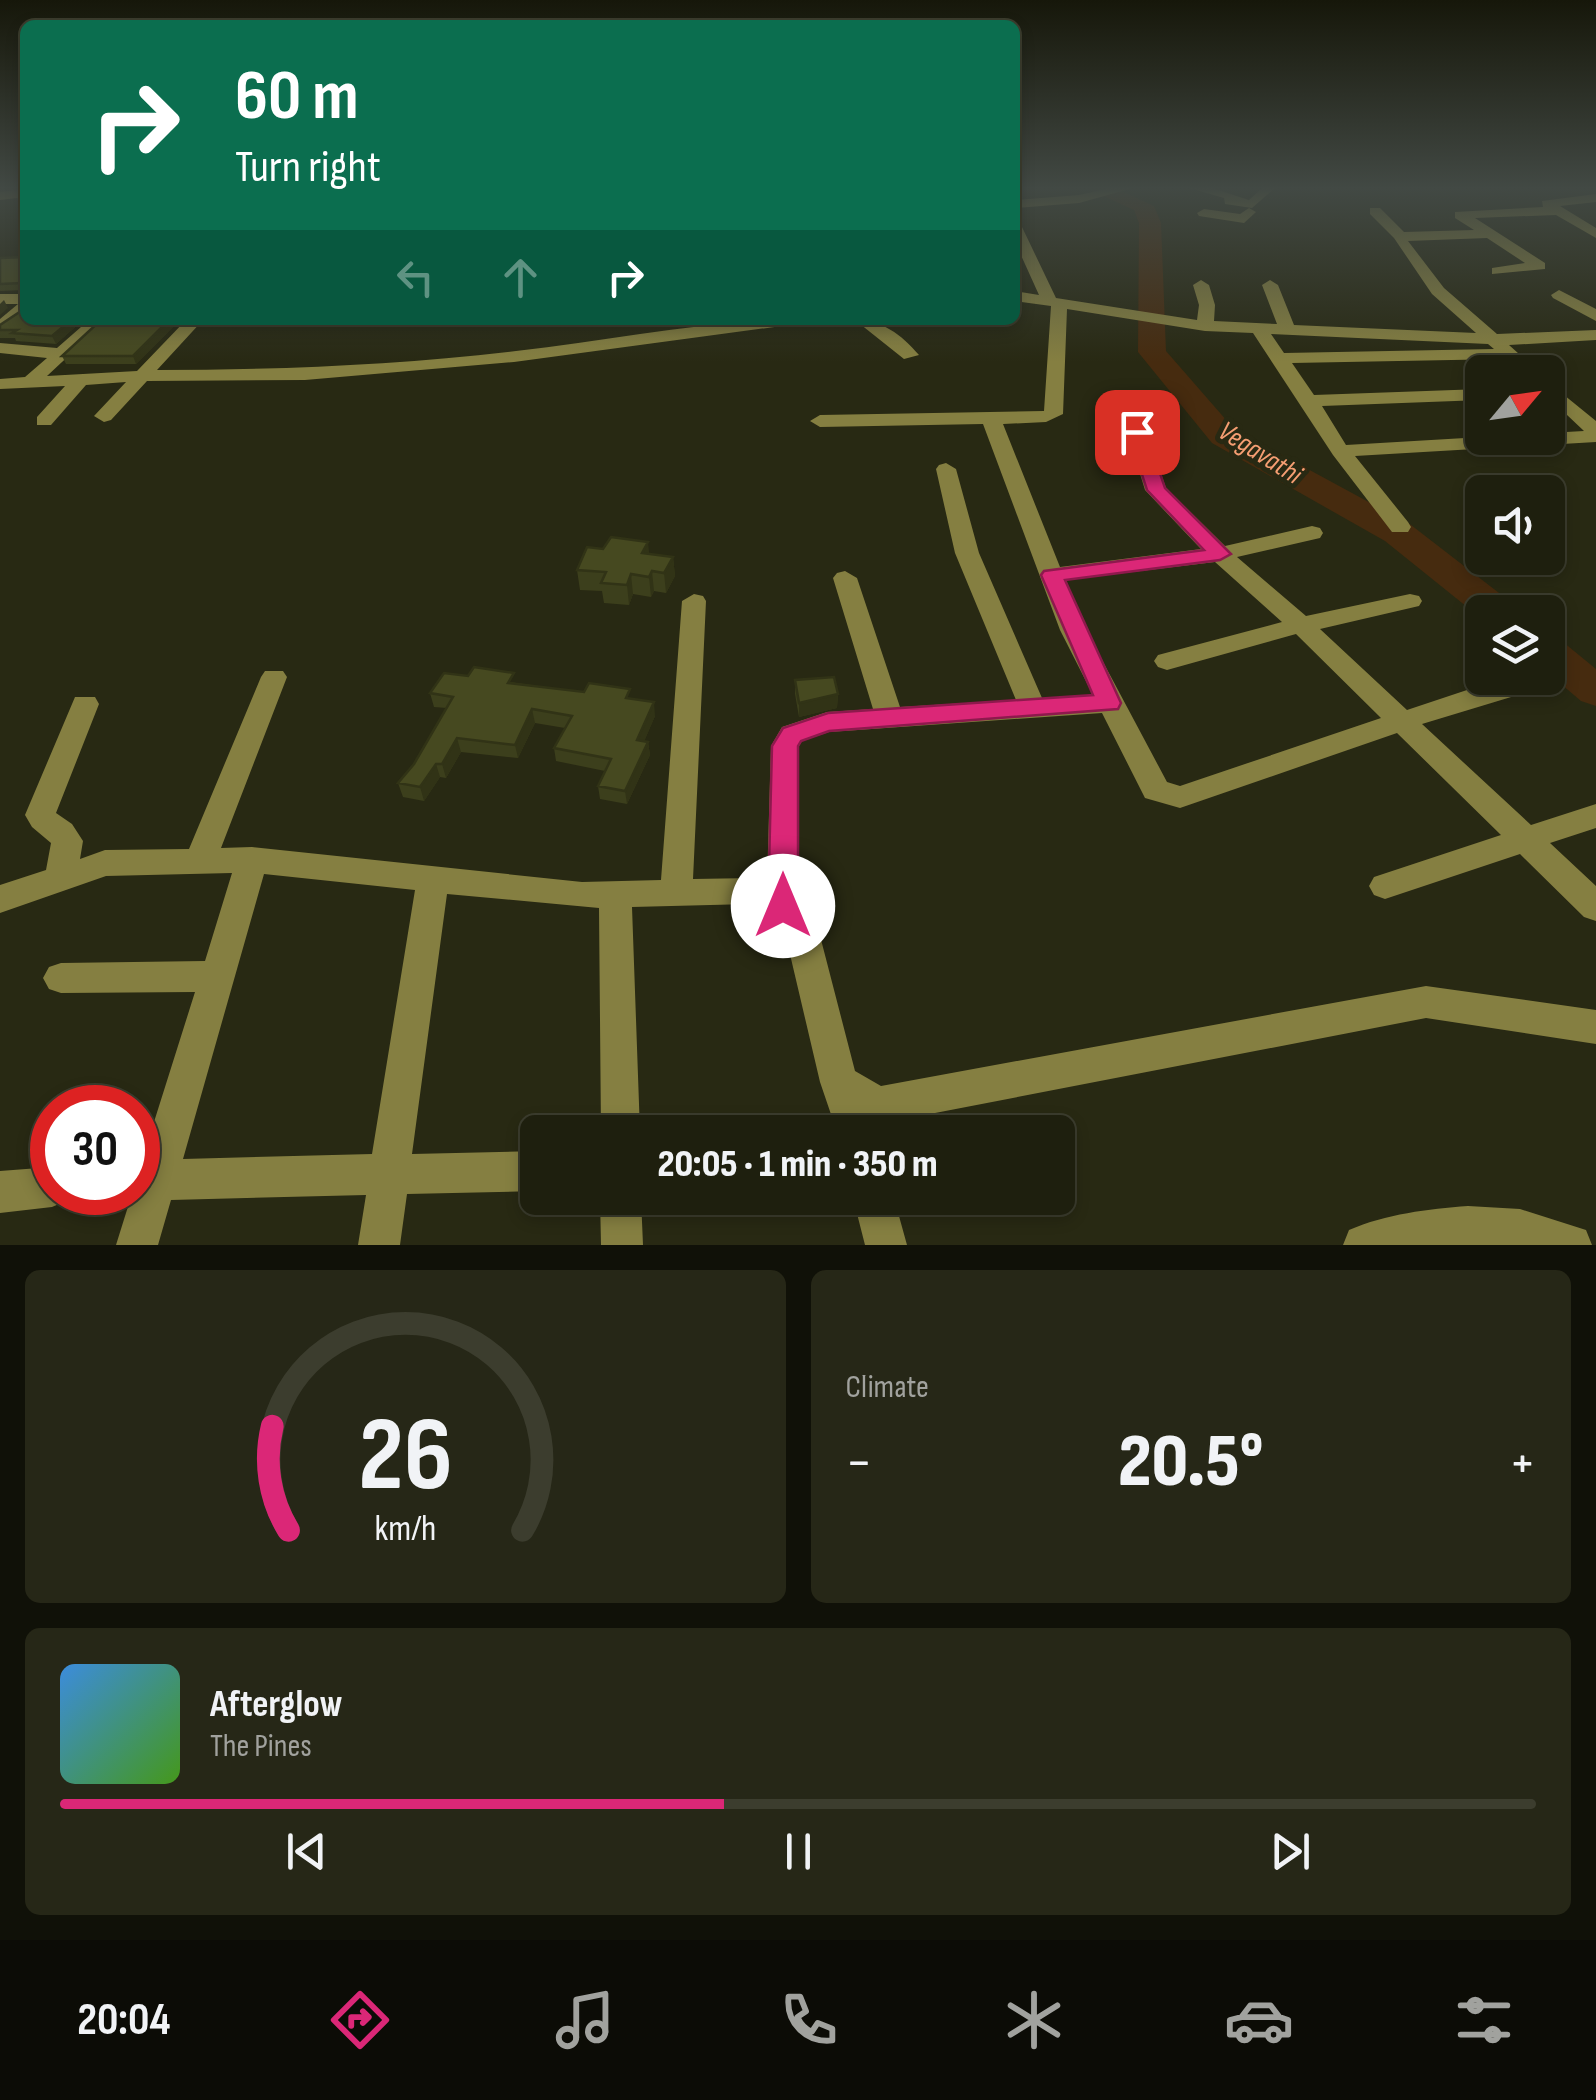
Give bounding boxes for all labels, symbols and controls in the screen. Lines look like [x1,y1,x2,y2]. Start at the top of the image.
text: 60 m [235,55,359,139]
icon: right [70,60,200,190]
text: Turn right [235,140,381,195]
icon: left [388,250,443,305]
icon: ahead [493,250,548,305]
icon: right [598,250,653,305]
north arrow [1465,355,1565,455]
map controls [1465,355,1565,695]
pin [1095,390,1180,475]
icon: arrive [1110,405,1165,460]
water label: Vegavathi [1212,415,1308,492]
button: sound [1465,475,1565,575]
button: layers [1465,595,1565,695]
position arrow [731,854,835,958]
speed limit sign: 30 [30,1085,160,1215]
text: 20:05 · 1 min · 350 m [657,1142,938,1187]
text: Climate [846,1368,929,1407]
text: 26 [358,1394,453,1519]
text: 20.5° [1118,1417,1264,1508]
text: − [846,1430,872,1497]
text: + [1509,1430,1536,1497]
text: km/h [374,1508,436,1551]
text: Afterglow [210,1682,343,1727]
text: The Pines [210,1727,312,1766]
icon: previous [279,1824,334,1879]
icon: pause [771,1824,826,1879]
icon: next [1263,1824,1318,1879]
icon: directions [325,1985,395,2055]
icon: music [550,1985,620,2055]
icon: phone [774,1985,844,2055]
icon: climate [999,1985,1069,2055]
icon: car [1224,1985,1294,2055]
icon: filters [1449,1985,1519,2055]
text: 20:04 [77,1993,170,2048]

